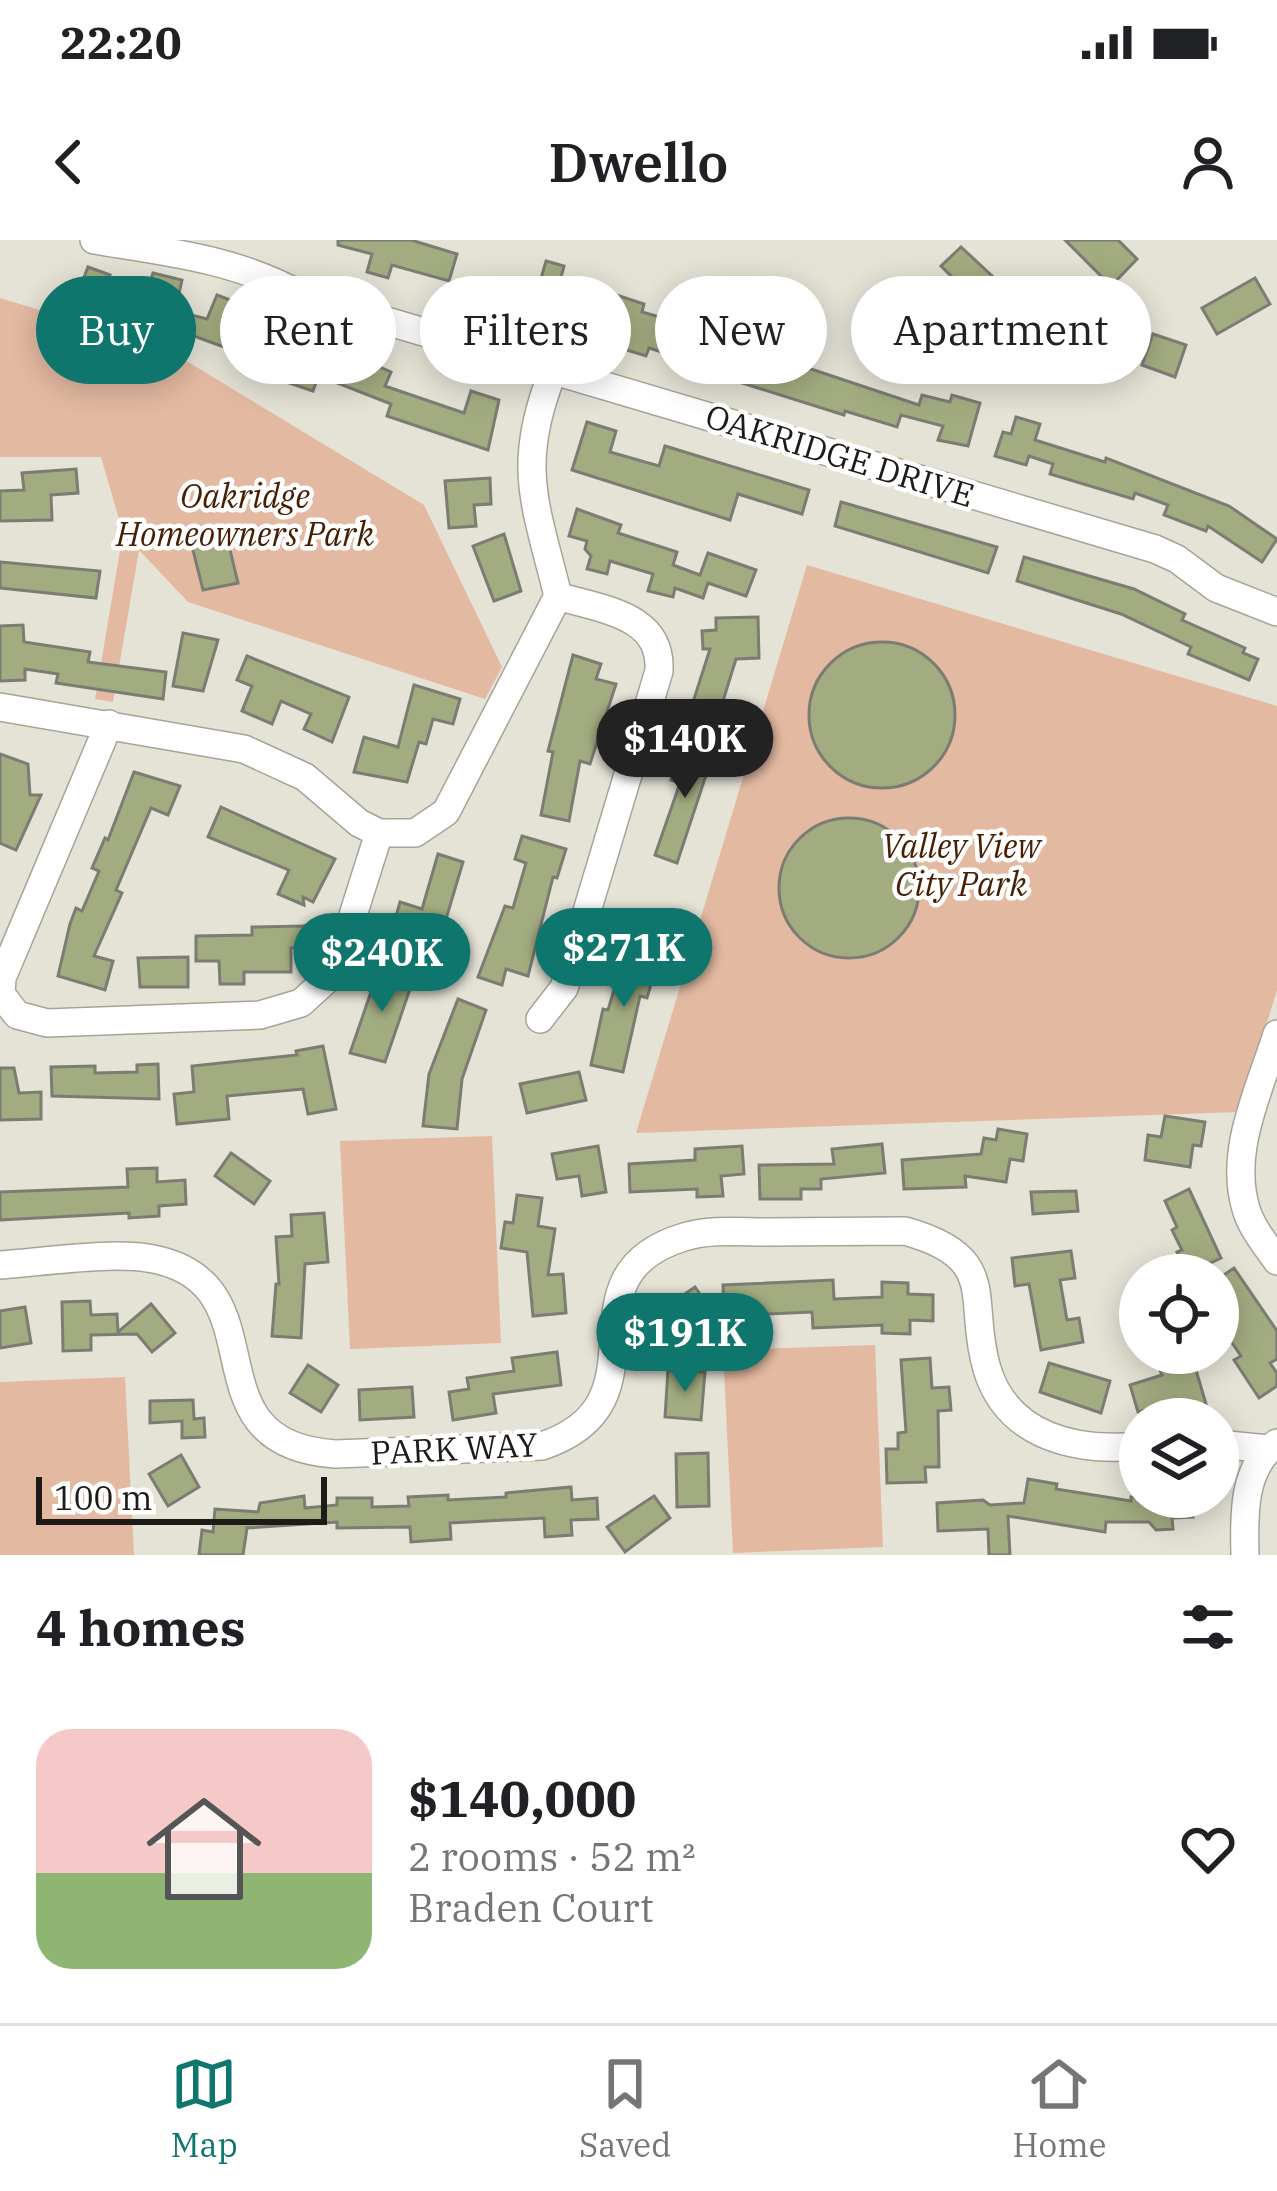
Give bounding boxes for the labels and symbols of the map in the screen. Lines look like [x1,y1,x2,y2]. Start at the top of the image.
street label: OAKRIDGE DRIVE [701,394,979,516]
park label: Oakridge Homeowners Park [115,474,374,555]
pin: $140K [601,699,769,801]
park label: Valley View City Park [882,824,1043,905]
pin: $271K [540,908,708,1010]
pin: $240K [298,913,466,1015]
pin: $191K [601,1293,769,1395]
street label: PARK WAY [369,1422,539,1474]
scale bar [36,1471,327,1524]

